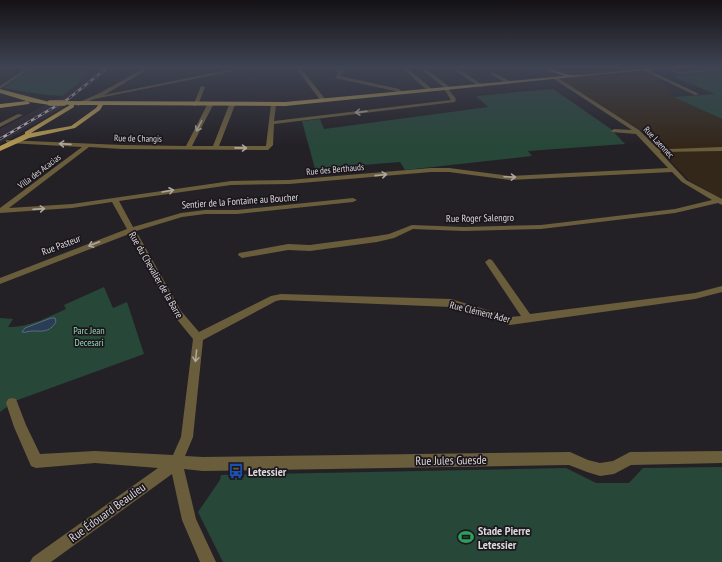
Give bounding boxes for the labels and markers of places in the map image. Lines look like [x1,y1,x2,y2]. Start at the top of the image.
bus stop icon: Letessier [227,462,245,480]
place label: Letessier [248,464,287,479]
place label: Stade Pierre Letessier [478,523,530,552]
sports icon: Stade Pierre Letessier [457,528,475,546]

